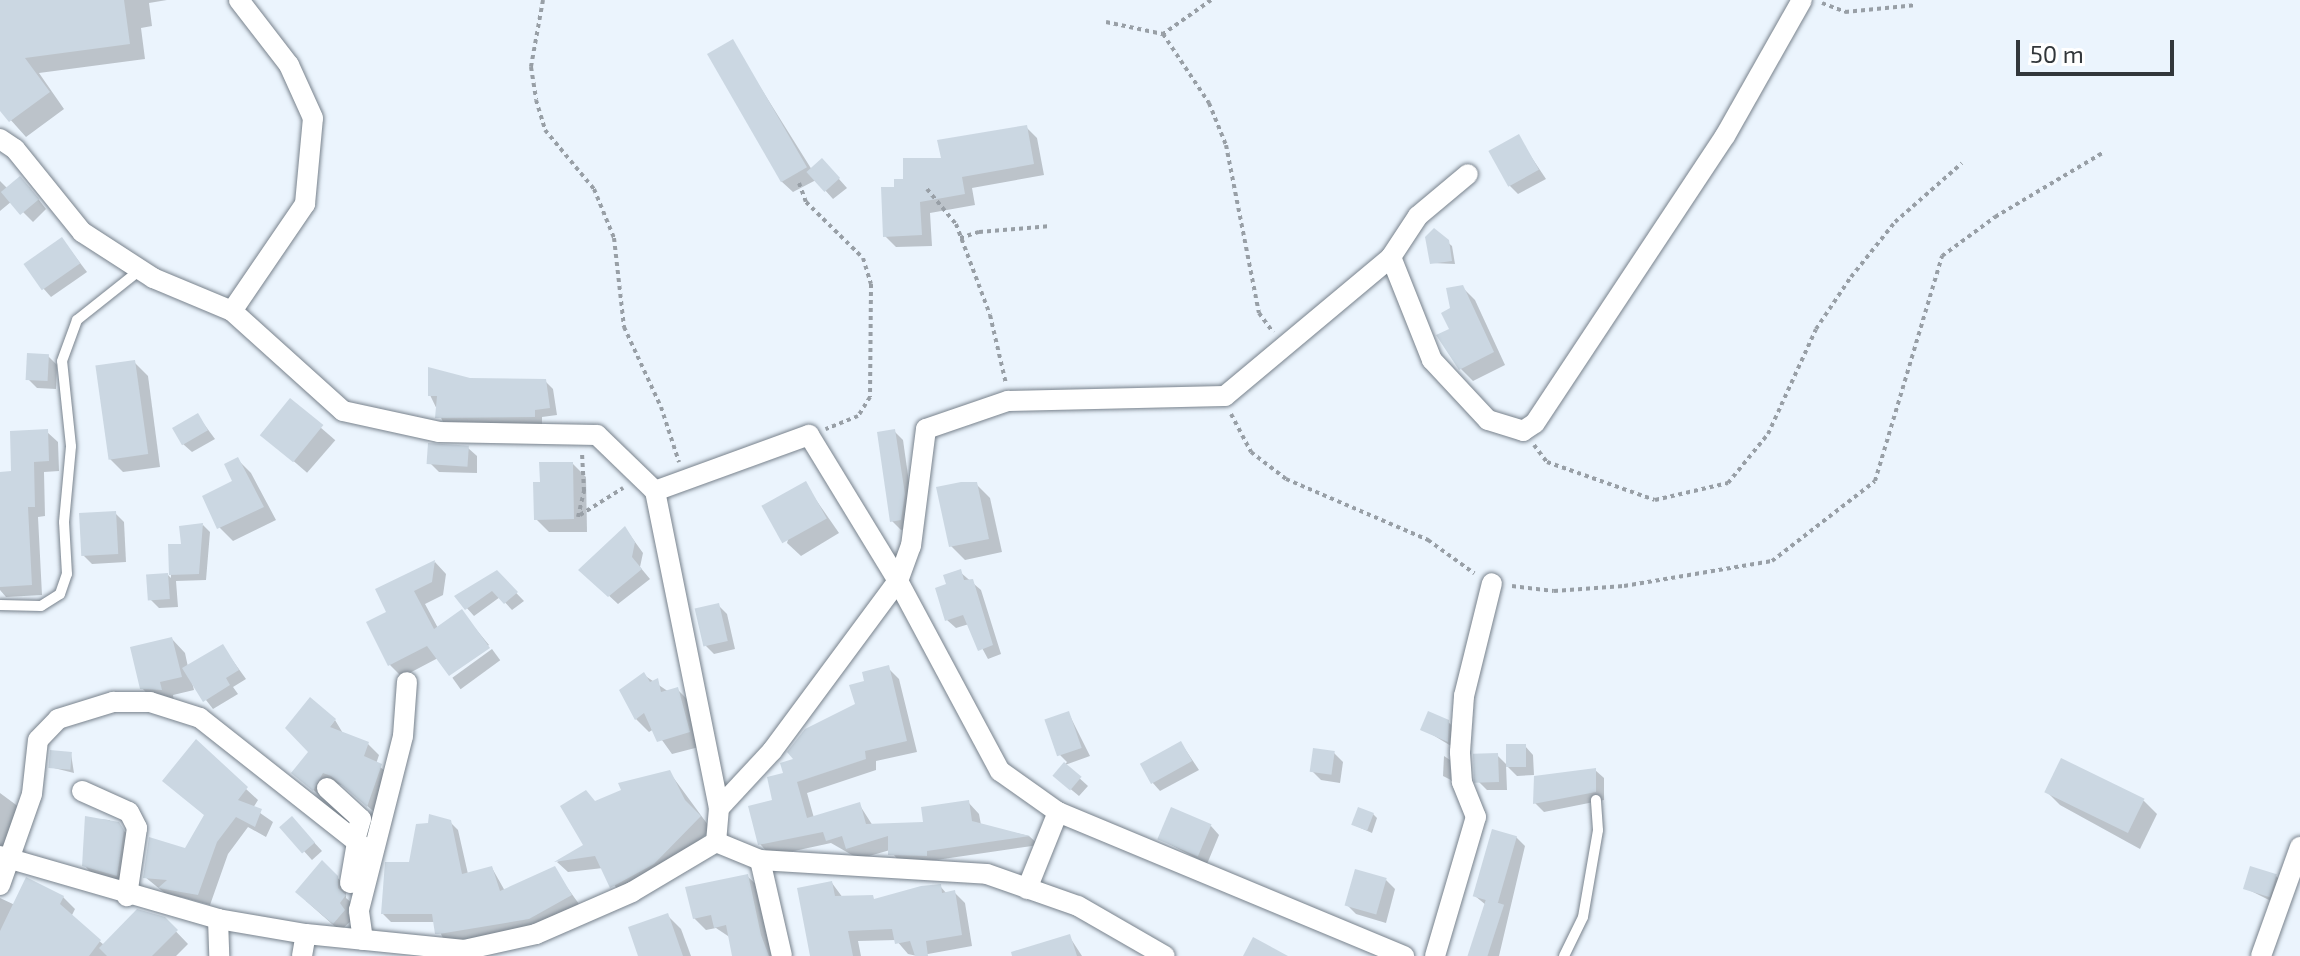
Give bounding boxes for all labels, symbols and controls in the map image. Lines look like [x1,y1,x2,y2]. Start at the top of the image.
scale bar [2020,24,2178,74]
text: 50 m [2030,39,2084,68]

